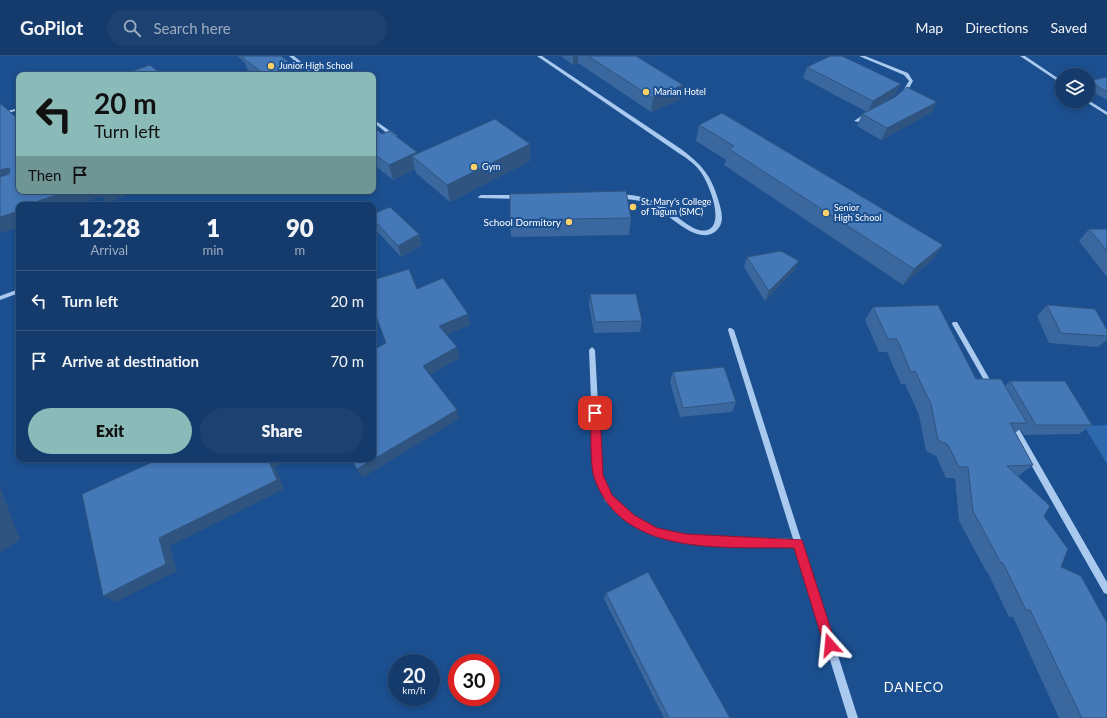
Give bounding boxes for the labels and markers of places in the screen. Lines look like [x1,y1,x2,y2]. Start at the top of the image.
place label: Junior High School [279,60,353,71]
marker: Junior High School [266,61,276,71]
place label: Marian Hotel [654,86,706,97]
marker: Marian Hotel [641,87,651,97]
place label: Gym [482,161,500,172]
marker: Gym [469,162,479,172]
place label: St. Mary's College of Tagum (SMC) [641,196,712,217]
marker: St. Mary's College of Tagum (SMC) [628,202,638,212]
place label: Senior High School [834,202,881,223]
marker: Senior High School [821,208,831,218]
place label: School Dormitory [483,216,562,228]
marker: School Dormitory [564,217,574,227]
pin [578,396,612,430]

